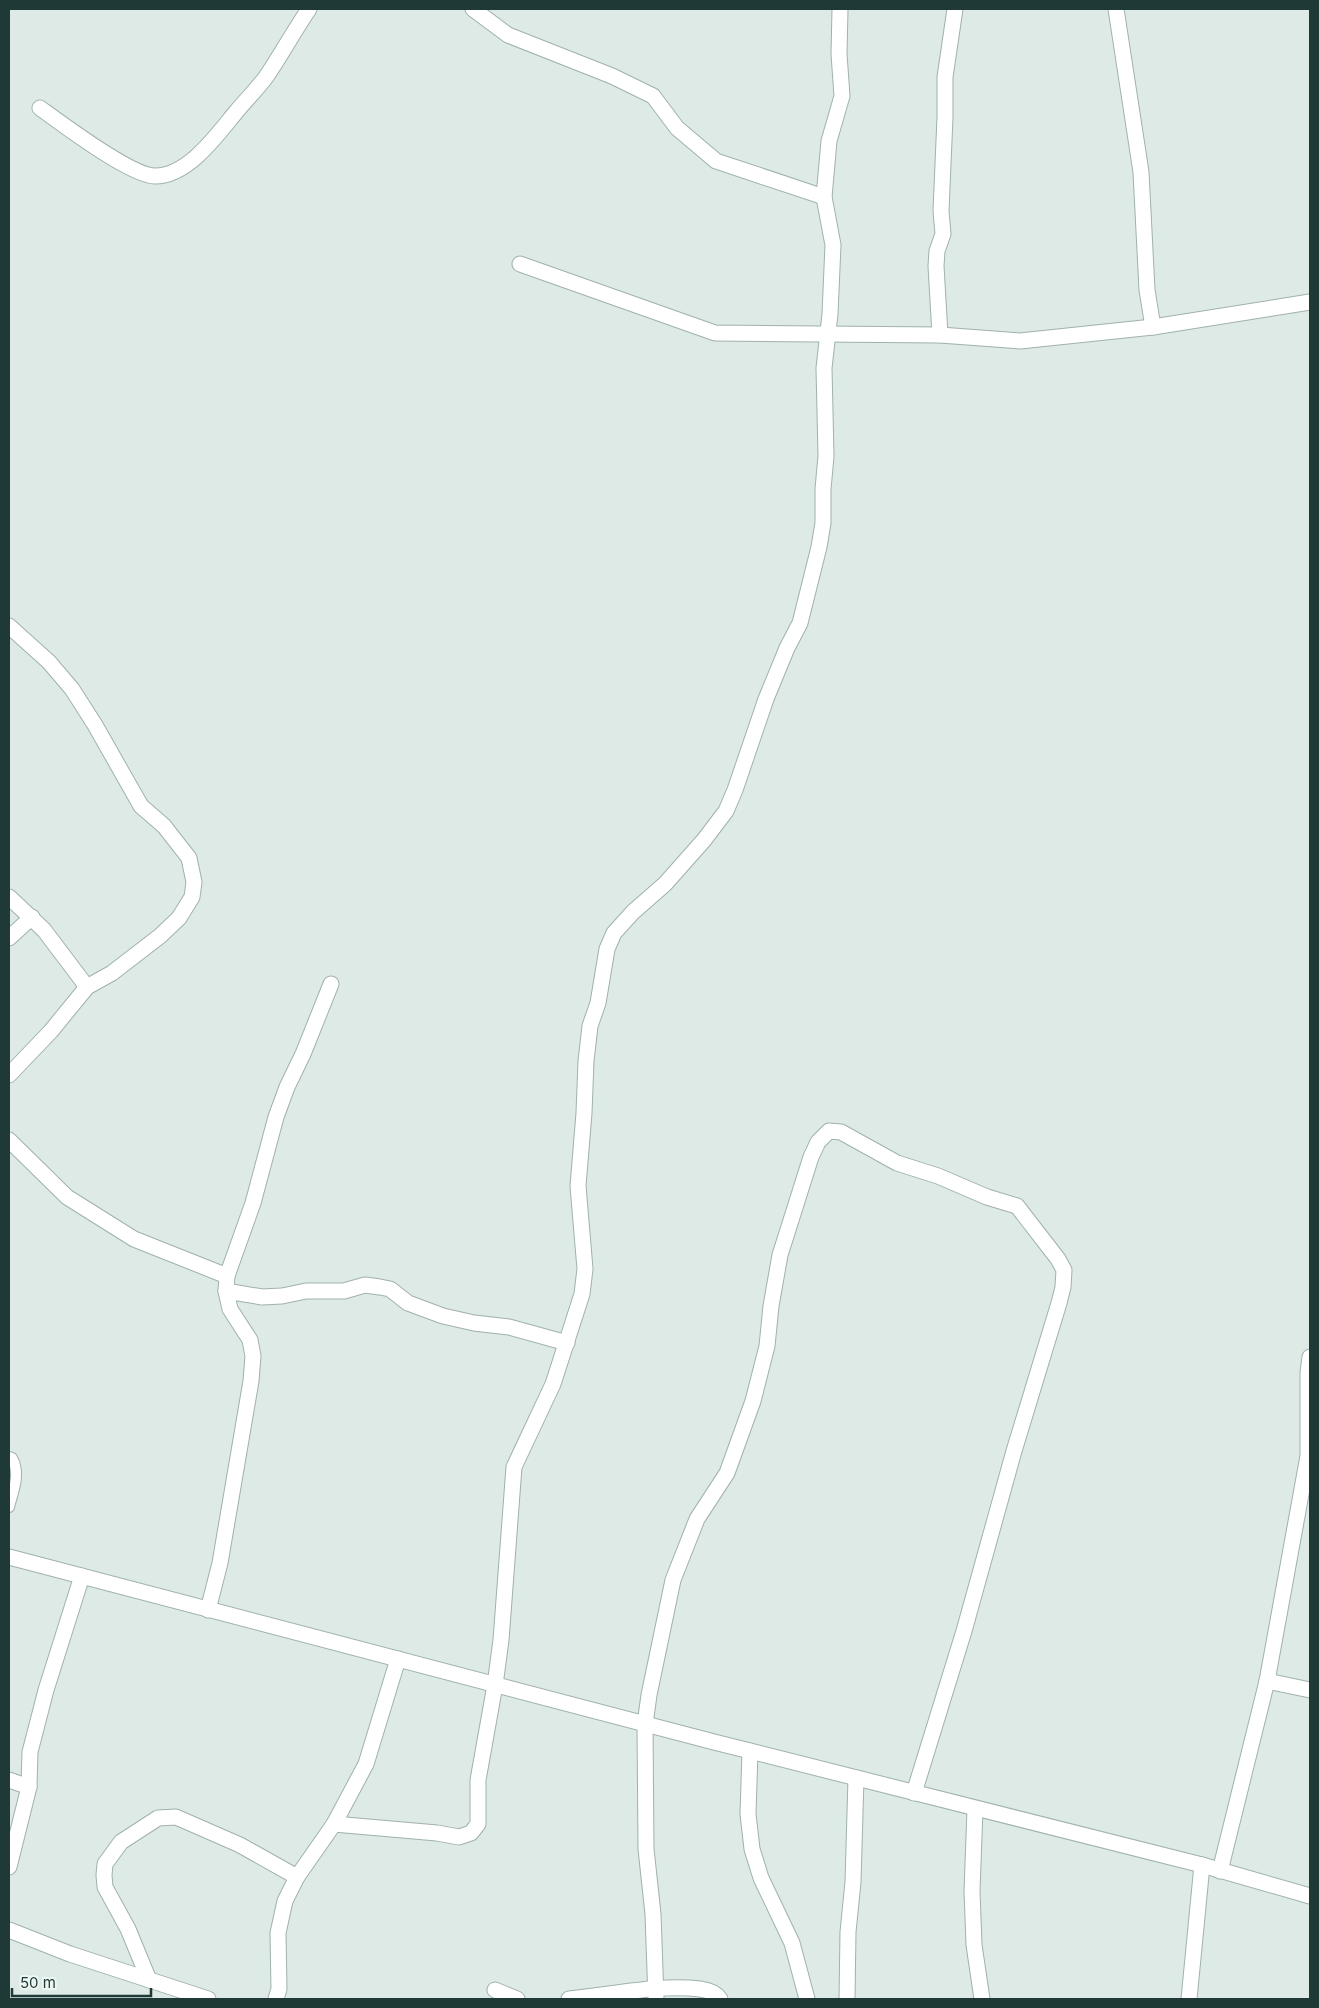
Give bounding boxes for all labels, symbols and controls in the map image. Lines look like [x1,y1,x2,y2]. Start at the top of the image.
scale bar [12,1966,151,1998]
text: 50 m [20,1973,56,1992]

